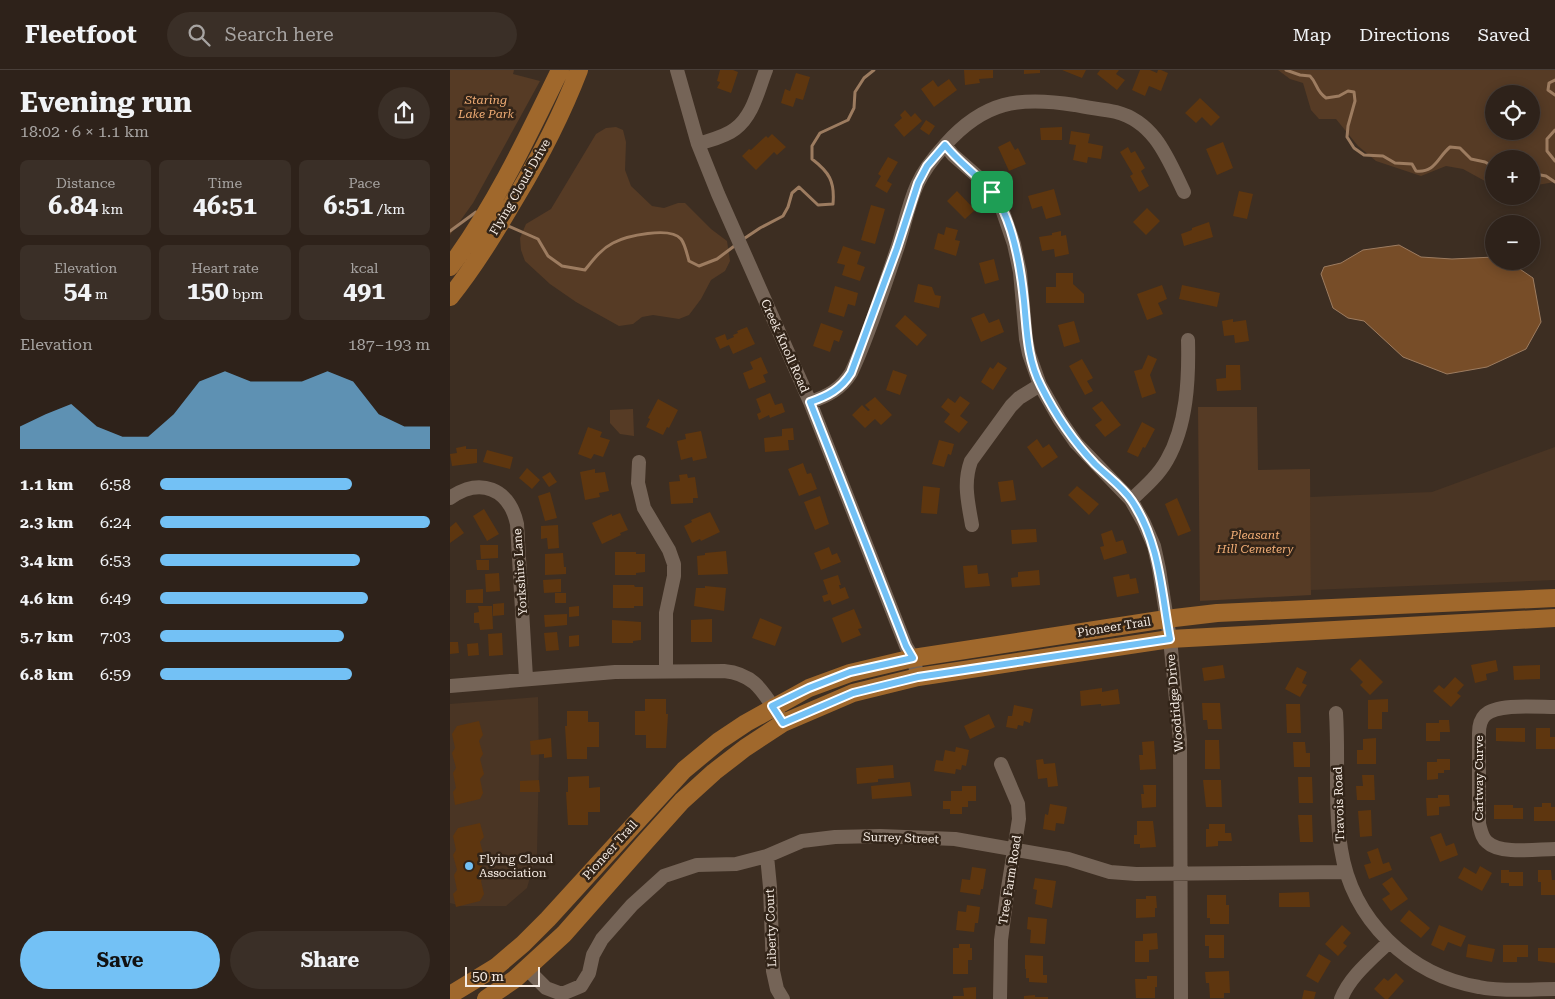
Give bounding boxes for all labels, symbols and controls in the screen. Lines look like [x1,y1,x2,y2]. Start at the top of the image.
search box [167,12,517,57]
text: Fleetfoot [25,21,137,49]
icon: search [185,21,213,49]
text: Search here [225,23,334,46]
text: Map [1293,24,1331,45]
text: Directions [1359,24,1450,45]
text: Saved [1478,24,1530,45]
map controls [1485,85,1540,270]
button: locate [1485,85,1540,140]
text: Evening run [20,86,192,119]
button: share [378,87,430,139]
park label: Staring Lake Park [457,93,515,121]
text: 18:02 · 6 × 1.1 km [20,122,149,141]
street label: Flying Cloud Drive [487,136,553,238]
button: + [1485,150,1540,205]
pin [971,171,1013,213]
text: Distance [56,175,115,191]
text: Time [208,175,242,191]
text: Pace [349,175,380,191]
icon: arrive [978,178,1006,206]
text: 6.84 [48,191,98,220]
text: 46:51 [193,191,257,220]
text: 6:51 [324,191,373,220]
text: km [98,201,123,217]
text: /km [373,201,405,217]
button: − [1485,215,1540,270]
text: Elevation [54,260,117,276]
text: Heart rate [191,260,259,276]
text: kcal [350,260,378,276]
text: 54 [64,276,92,305]
text: 150 [187,276,229,305]
text: 491 [343,276,385,305]
text: m [92,286,108,302]
text: bpm [229,286,263,302]
street label: Creek Knoll Road [758,297,812,395]
text: Elevation [20,335,93,354]
text: 187–193 m [348,335,430,354]
text: 1.1 km [20,475,73,494]
text: 6:58 [100,475,131,494]
text: 2.3 km [20,513,73,532]
text: 6:24 [100,513,131,532]
street label: Yorkshire Lane [510,528,530,616]
park label: Pleasant Hill Cemetery [1216,528,1294,556]
text: 3.4 km [20,551,73,570]
text: 6:53 [100,551,131,570]
text: 4.6 km [20,589,73,608]
text: 6:49 [100,589,131,608]
street label: Pioneer Trail [1076,614,1152,640]
text: 5.7 km [20,627,73,646]
text: 7:03 [100,627,131,646]
street label: Woodridge Drive [1164,653,1186,752]
text: 6.8 km [20,665,73,684]
text: 6:59 [100,665,131,684]
street label: Cartway Curve [1472,735,1486,821]
street label: Travois Road [1331,766,1347,842]
street label: Pioneer Trail [580,817,640,882]
street label: Surrey Street [863,830,940,846]
street label: Tree Farm Road [996,834,1024,926]
place label: Flying Cloud Association [479,852,554,880]
marker: Flying Cloud Association [463,860,475,872]
street label: Liberty Court [763,888,779,967]
button: Save [20,931,220,989]
button: Share [230,931,430,989]
scale bar [465,964,540,987]
text: 50 m [472,968,504,984]

